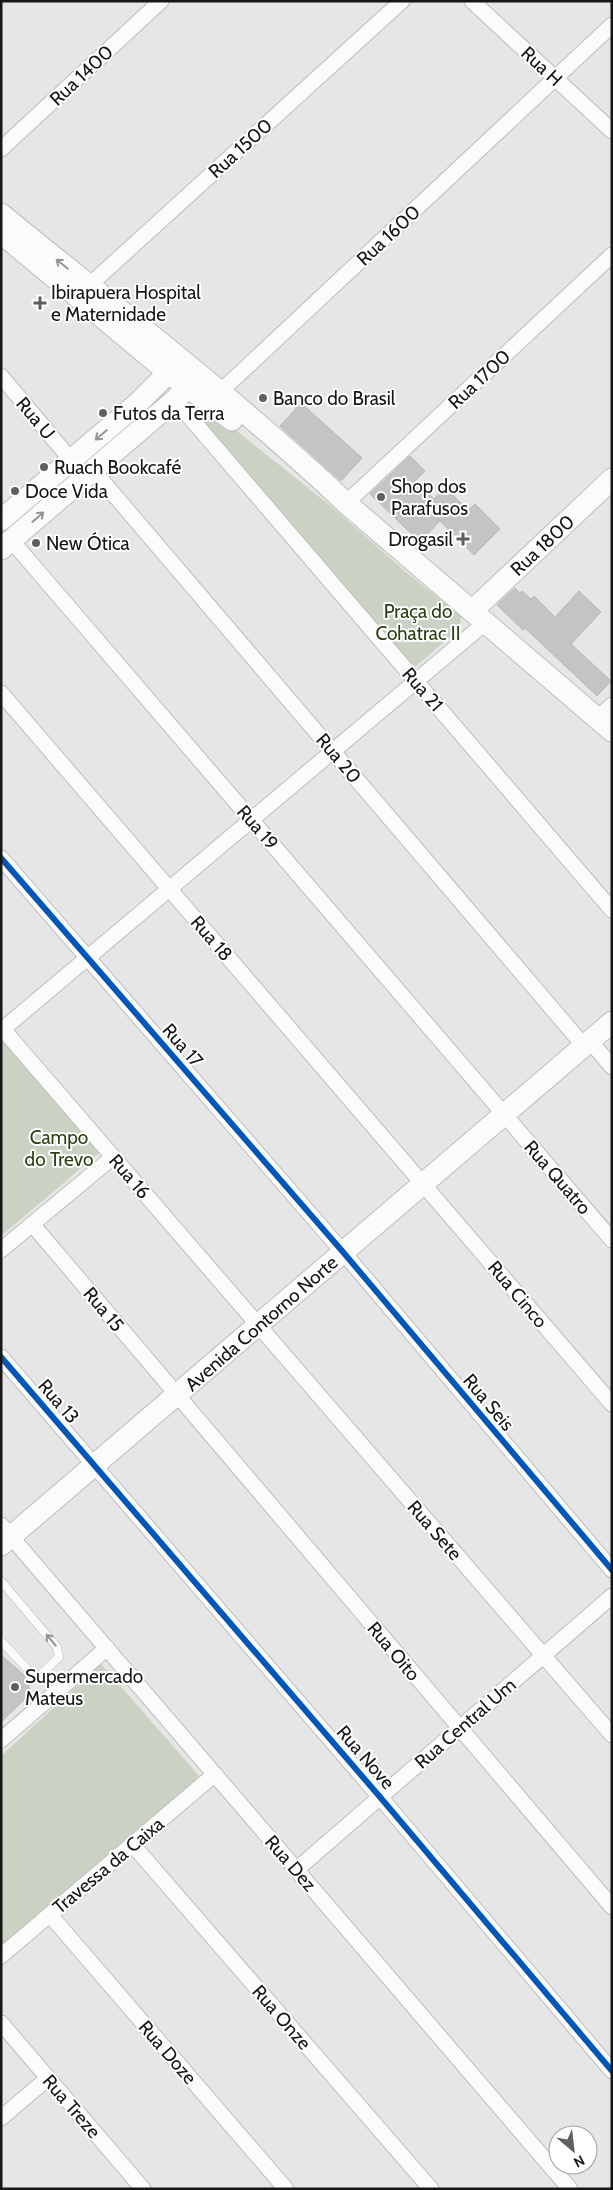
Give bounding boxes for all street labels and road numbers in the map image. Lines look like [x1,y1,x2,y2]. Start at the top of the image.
street label: Rua 1400 [45,40,118,110]
street label: Rua H [516,42,567,91]
street label: Rua 1500 [204,114,277,183]
street label: Rua 1600 [352,200,425,270]
street label: Rua 1700 [443,345,515,414]
street label: Rua U [11,392,60,444]
street label: Rua 1800 [506,510,579,581]
street label: Rua 21 [397,663,448,716]
street label: Rua 20 [311,729,366,788]
street label: Rua 19 [232,800,283,854]
street label: Rua 18 [186,911,237,966]
street label: Rua 17 [157,1019,208,1072]
street label: Rua Quatro [519,1136,596,1219]
street label: Rua 16 [104,1149,155,1203]
street label: Avenida Contorno Norte [180,1251,343,1396]
street label: Rua Cinco [483,1256,552,1333]
street label: Rua 15 [78,1282,129,1336]
street label: Rua Seis [458,1369,519,1436]
street label: Rua 13 [33,1375,84,1428]
street label: Rua Sete [402,1496,467,1565]
street label: Rua Oito [362,1617,425,1685]
street label: Rua Central Um [410,1673,521,1774]
street label: Rua Nove [332,1721,400,1794]
street label: Travessa da Caixa [48,1812,169,1919]
street label: Rua Dez [260,1831,321,1896]
street label: Rua Onze [247,1980,316,2055]
street label: Rua Doze [134,2016,202,2089]
street label: Rua Treze [38,2070,106,2143]

